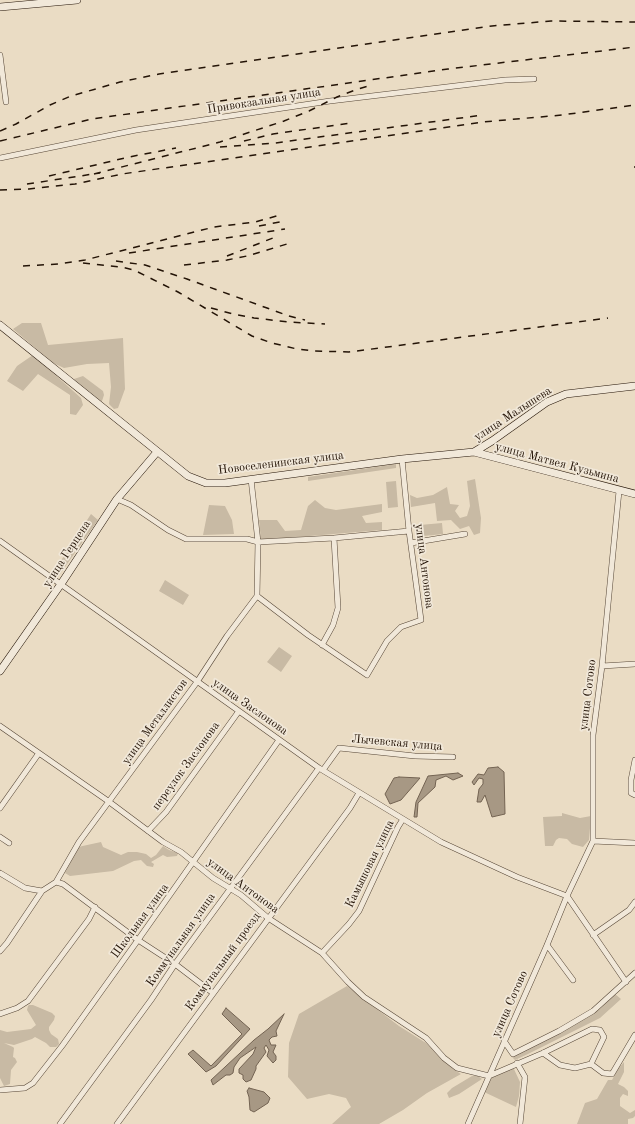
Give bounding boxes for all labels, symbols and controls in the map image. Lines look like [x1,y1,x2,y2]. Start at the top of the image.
street label: Привокзальная улица [206,85,322,117]
street label: улица Малышева [471,384,555,444]
street label: улица Матвея Кузьмина [493,440,621,486]
street label: Новоселенинская улица [217,448,345,478]
street label: улица Герцена [40,518,94,590]
street label: улица Антонова [412,523,436,609]
street label: улица Сотово [577,659,599,731]
street label: улица Металлистов [119,676,191,768]
street label: улица Заслонова [209,676,291,738]
street label: переулок Заслонова [149,719,223,813]
street label: Лычевская улица [351,732,443,754]
street label: Камышовая улица [342,818,398,910]
street label: улица Антонова [204,855,282,917]
street label: Школьная улица [108,881,172,961]
street label: Коммунальная улица [143,890,219,990]
street label: Коммунальный проезд [182,910,264,1014]
street label: улица Сотово [489,968,531,1040]

